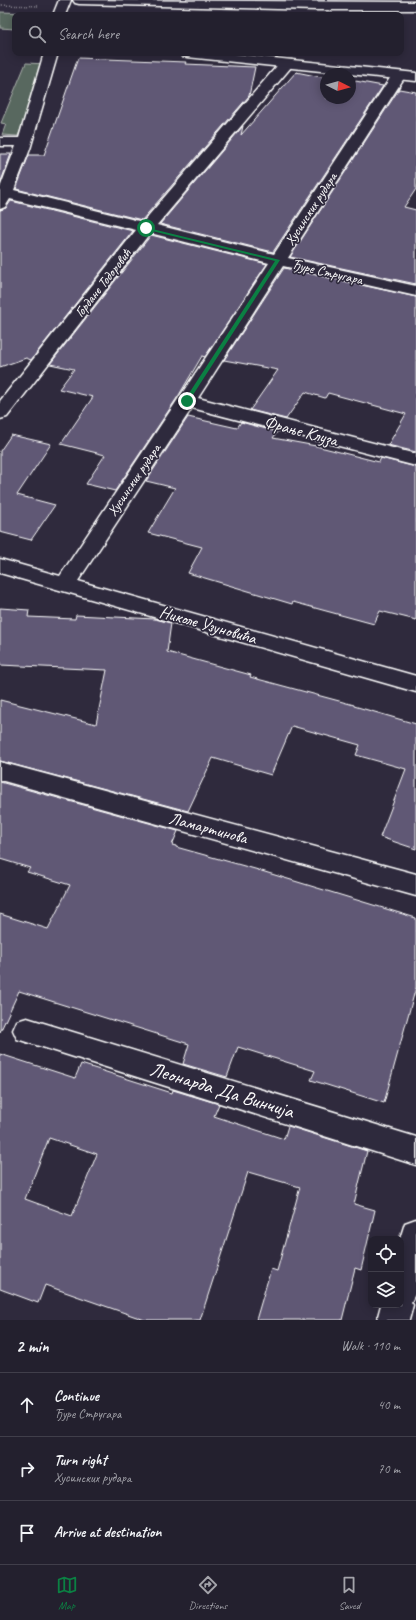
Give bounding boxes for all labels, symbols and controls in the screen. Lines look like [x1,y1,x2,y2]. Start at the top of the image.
search box [12,12,404,56]
icon: search [26,23,48,45]
text: Search here [58,25,119,44]
north arrow [320,68,356,104]
street label: Хусинских рудара [281,168,341,249]
route start [137,219,155,237]
street label: Гордане Тодоровић [71,245,135,320]
street label: Ђуре Стругара [290,256,366,289]
route end [178,392,196,410]
street label: Фрање Клуза [262,411,342,452]
street label: Хусинских рудара [104,440,165,519]
street label: Николе Узуновића [157,601,260,649]
street label: Ламартинова [167,807,251,849]
street label: Леонарда Да Винчија [147,1056,298,1124]
map controls [368,1236,404,1308]
button: locate [368,1236,404,1272]
button: layers [368,1272,404,1308]
text: 2 min [16,1336,49,1357]
text: Walk · 110 m [341,1338,400,1354]
text: Continue [54,1387,99,1406]
icon: ahead [16,1394,38,1416]
text: 40 m [378,1397,400,1413]
text: Ђуре Стругара [54,1406,121,1422]
text: Turn right [54,1451,107,1470]
icon: right [16,1458,38,1480]
text: 70 m [378,1461,400,1477]
text: Хусинских рудара [54,1470,131,1486]
icon: arrive [16,1522,38,1544]
text: Arrive at destination [54,1523,161,1542]
tab: Map [56,1574,78,1612]
tab: Directions [189,1574,227,1612]
tab: Saved [338,1574,360,1612]

